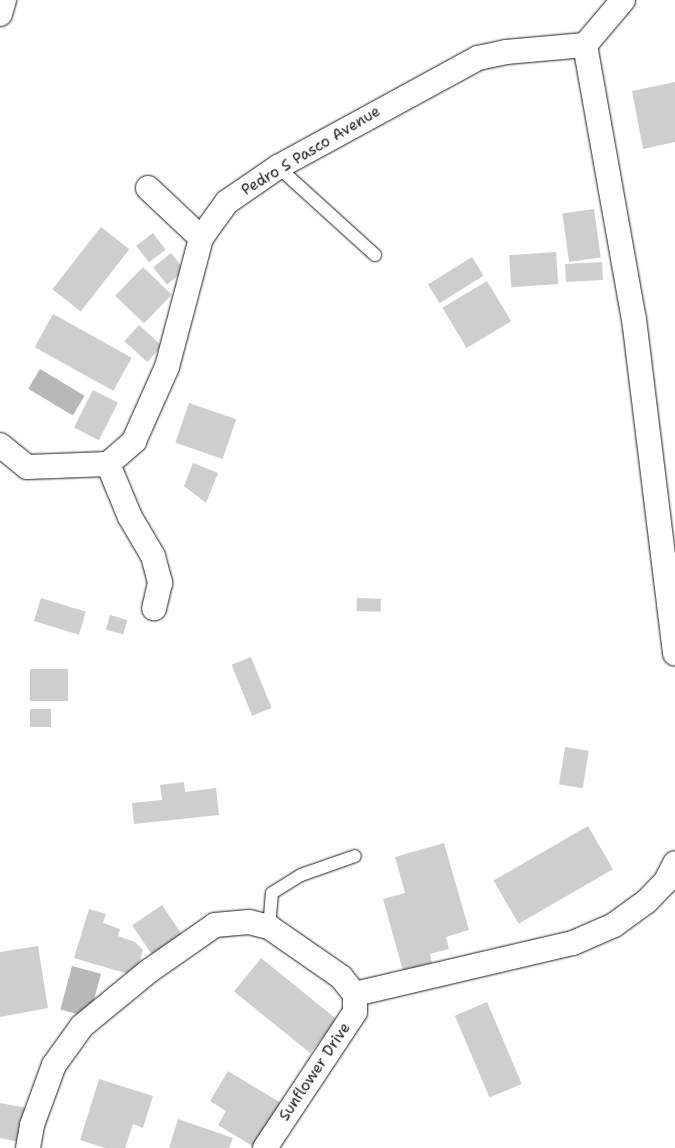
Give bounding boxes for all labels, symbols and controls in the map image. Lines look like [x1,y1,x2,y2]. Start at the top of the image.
street label: Pedro S Pasco Avenue [238,102,384,200]
street label: Sunflower Drive [276,1019,354,1125]

